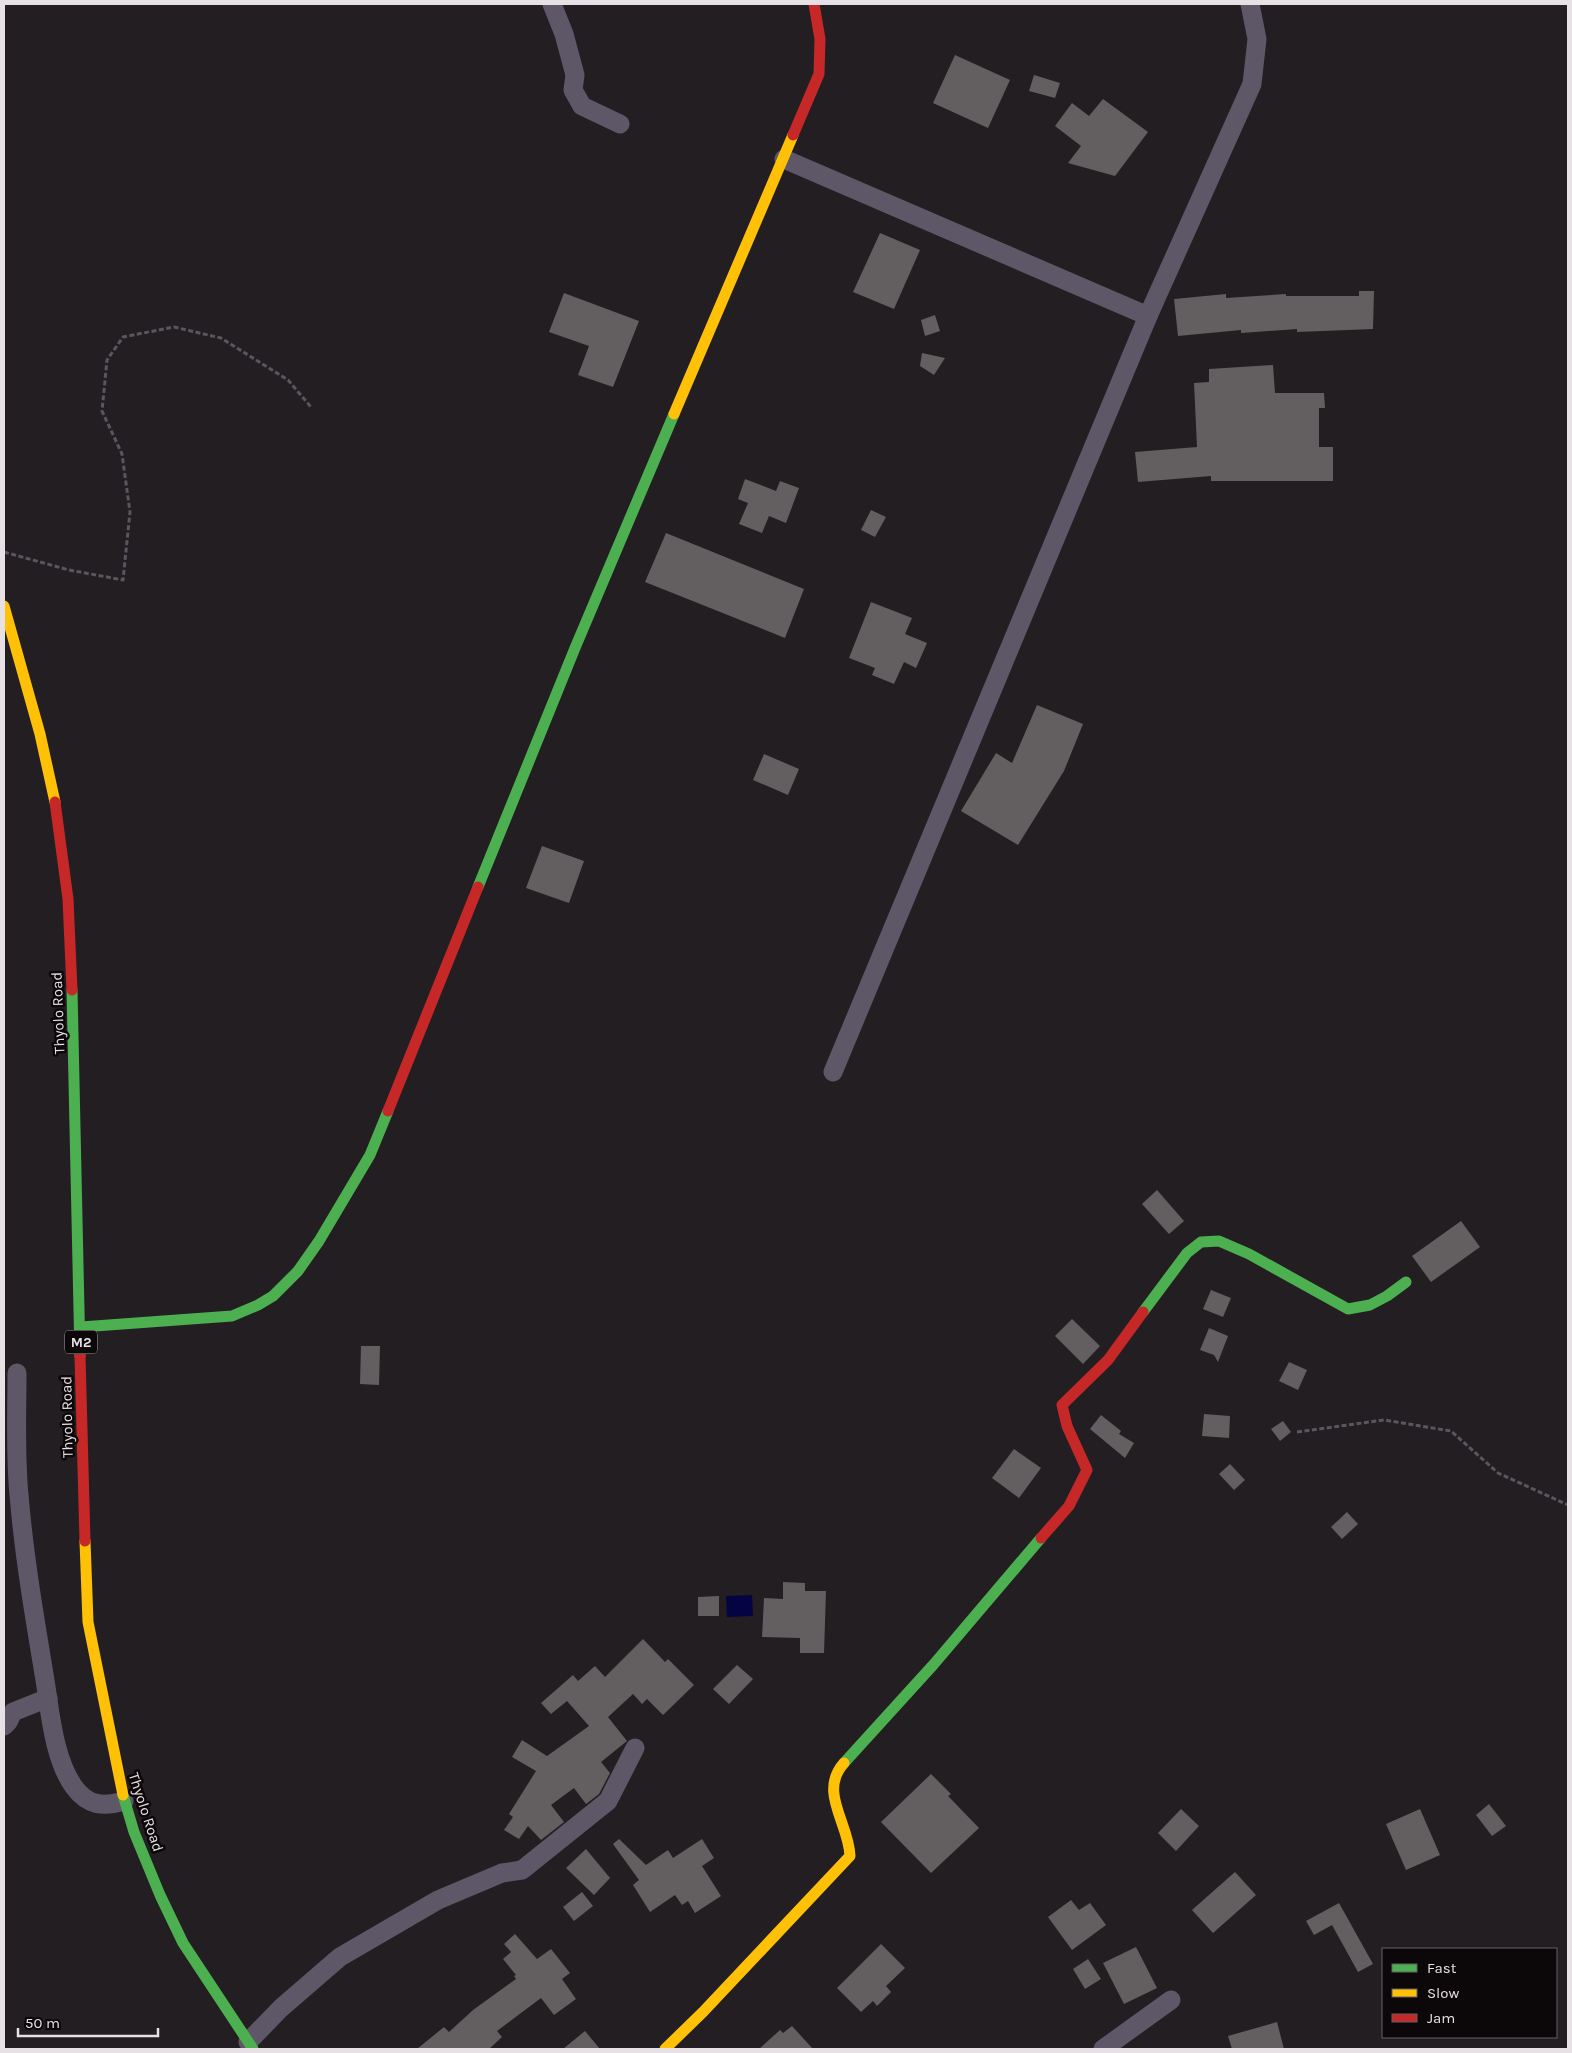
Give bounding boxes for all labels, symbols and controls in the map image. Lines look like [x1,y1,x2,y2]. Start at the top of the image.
street label: Thyolo Road [48,972,68,1054]
road number: M2 [65,1330,97,1354]
street label: Thyolo Road [57,1376,77,1458]
street label: Thyolo Road [125,1770,167,1854]
legend [1382,1948,1557,2038]
text: Fast [1427,1959,1457,1977]
text: Slow [1427,1984,1459,2002]
scale bar [18,2006,158,2038]
text: Jam [1427,2009,1455,2027]
text: 50 m [25,2014,60,2032]

